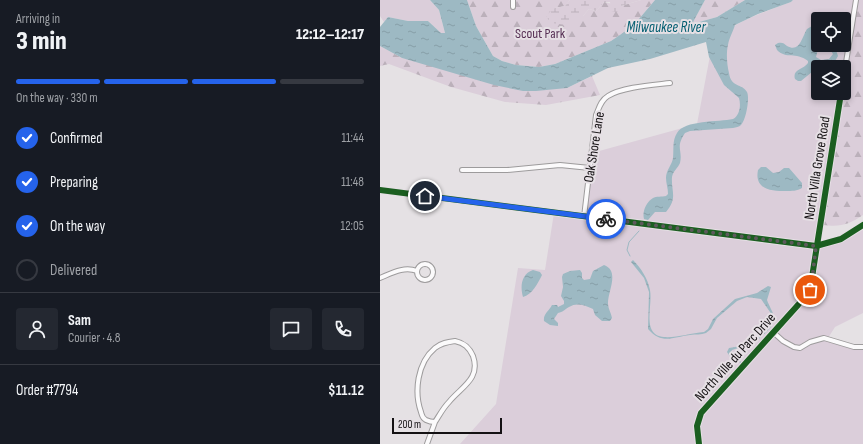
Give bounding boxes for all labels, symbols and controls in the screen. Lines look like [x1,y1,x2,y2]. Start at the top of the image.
text: Arriving in [16,11,60,27]
map controls [811,12,851,100]
button: locate [811,12,851,52]
water label: Milwaukee River [626,18,706,37]
text: 12:12–12:17 [296,25,364,44]
park label: Scout Park [515,25,566,42]
text: 3 min [16,26,67,57]
button: layers [811,60,851,100]
text: On the way · 330 m [16,90,98,106]
street label: Oak Shore Lane [580,110,608,184]
street label: North Villa Grove Road [800,115,834,221]
icon: check [16,127,38,149]
text: Confirmed [50,129,103,148]
text: 11:44 [342,130,364,146]
icon: check [16,171,38,193]
text: Preparing [50,173,98,192]
text: 11:48 [341,174,364,190]
pin [408,179,442,213]
icon: home [414,185,436,207]
courier [586,199,626,239]
icon: bike [595,208,617,230]
icon: check [16,215,38,237]
text: On the way [50,217,105,236]
text: 12:05 [340,218,364,234]
text: Delivered [50,261,97,280]
pin [793,273,827,307]
icon: bag [799,279,821,301]
button: person [16,308,58,350]
button: chat [270,308,312,350]
button: phone [322,308,364,350]
street label: North Ville du Parc Drive [691,309,779,405]
text: Sam [68,311,91,330]
text: Courier · 4.8 [68,330,120,346]
text: Order #7794 [16,381,78,400]
text: $11.12 [328,381,364,400]
scale bar [392,416,502,435]
text: 200 m [398,418,421,431]

